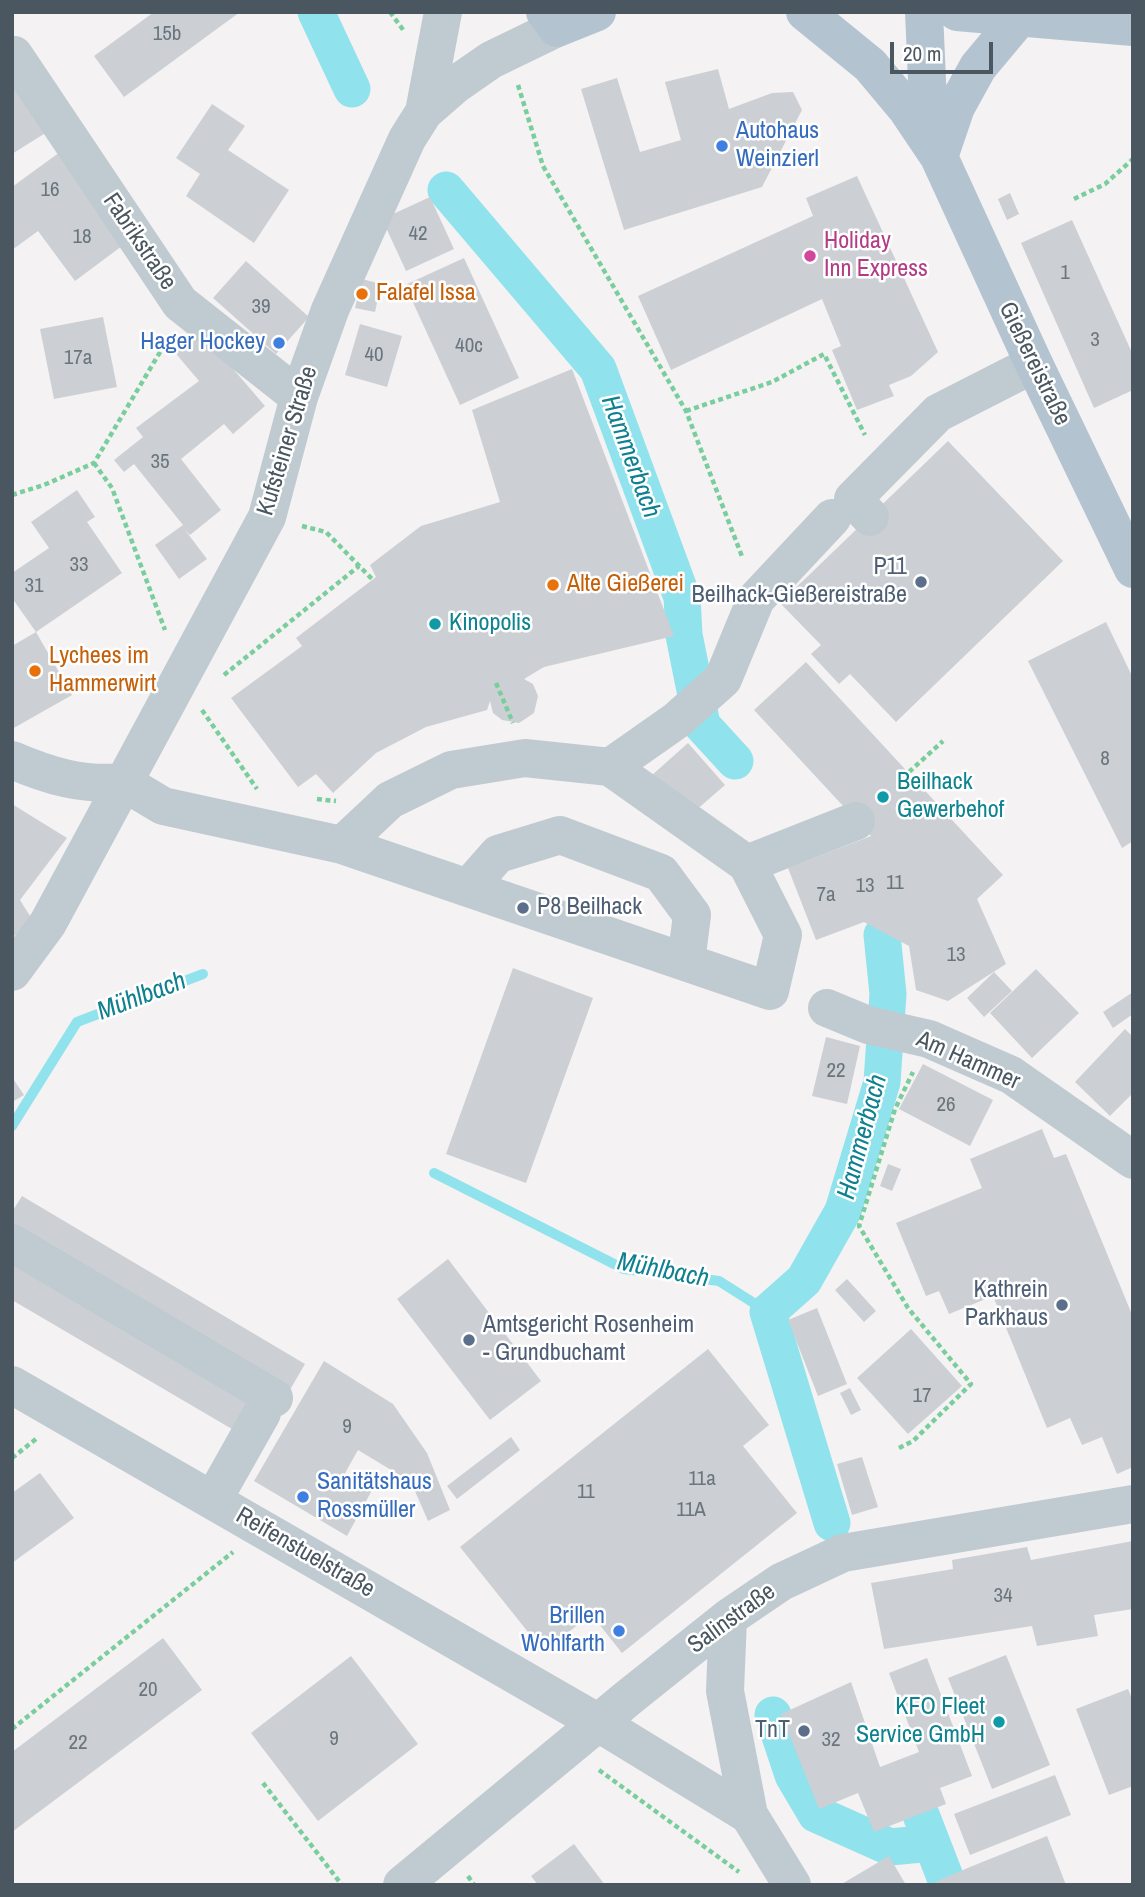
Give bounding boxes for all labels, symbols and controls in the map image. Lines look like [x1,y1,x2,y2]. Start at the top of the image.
house number: 15b [153,21,181,47]
scale bar [893,28,996,72]
text: 20 m [903,39,941,68]
place label: Autohaus Weinzierl [736,118,819,174]
marker: Autohaus Weinzierl [714,138,730,154]
house number: 16 [40,177,60,203]
street label: Fabrikstraße [96,188,182,296]
house number: 42 [408,221,428,247]
house number: 18 [72,224,92,250]
place label: Holiday Inn Express [824,228,928,284]
marker: Holiday Inn Express [802,248,818,264]
house number: 1 [1060,260,1070,286]
place label: Falafel Issa [376,280,476,308]
marker: Falafel Issa [354,286,370,302]
house number: 39 [251,294,271,320]
street label: Gießereistraße [992,298,1076,430]
house number: 3 [1090,327,1100,353]
place label: Hager Hockey [140,329,265,357]
house number: 40c [455,333,483,359]
marker: Hager Hockey [271,335,287,351]
house number: 40 [364,342,384,368]
house number: 17a [64,345,92,371]
street label: Kufsteiner Straße [252,363,324,519]
water label: Hammerbach [593,392,667,522]
house number: 35 [150,449,170,475]
house number: 33 [69,552,89,578]
place label: P11 Beilhack-Gießereistraße [692,554,907,610]
place label: Alte Gießerei [567,571,684,599]
house number: 31 [24,573,44,599]
marker: P11 Beilhack-Gießereistraße [913,574,929,590]
marker: Alte Gießerei [545,577,561,593]
place label: Kinopolis [449,610,531,638]
marker: Kinopolis [427,616,443,632]
place label: Lychees im Hammerwirt [49,643,156,699]
marker: Lychees im Hammerwirt [27,663,43,679]
house number: 8 [1100,746,1110,772]
place label: Beilhack Gewerbehof [897,769,1004,825]
marker: Beilhack Gewerbehof [875,789,891,805]
house number: 11 [886,870,904,896]
house number: 13 [855,873,875,899]
house number: 7a [816,882,836,908]
place label: P8 Beilhack [537,894,642,922]
marker: P8 Beilhack [515,900,531,916]
house number: 13 [946,942,966,968]
water label: Mühlbach [93,966,191,1028]
street label: Am Hammer [912,1025,1024,1097]
house number: 22 [826,1058,846,1084]
water label: Hammerbach [831,1071,895,1203]
house number: 26 [936,1092,956,1118]
water label: Mühlbach [615,1247,711,1295]
place label: Kathrein Parkhaus [965,1277,1048,1333]
marker: Kathrein Parkhaus [1054,1297,1070,1313]
place label: Amtsgericht Rosenheim - Grundbuchamt [483,1312,694,1368]
marker: Amtsgericht Rosenheim - Grundbuchamt [461,1332,477,1348]
house number: 17 [912,1383,932,1409]
house number: 9 [342,1414,352,1440]
house number: 11a [688,1466,716,1492]
place label: Sanitätshaus Rossmüller [317,1469,432,1525]
house number: 11 [577,1479,595,1505]
marker: Sanitätshaus Rossmüller [295,1489,311,1505]
house number: 11A [676,1497,706,1523]
street label: Reifenstuelstraße [231,1502,379,1604]
street label: Salinstraße [683,1578,781,1660]
house number: 34 [993,1583,1013,1609]
place label: Brillen Wohlfarth [521,1603,605,1659]
marker: Brillen Wohlfarth [611,1623,627,1639]
house number: 20 [138,1677,158,1703]
place label: KFO Fleet Service GmbH [856,1694,985,1750]
marker: KFO Fleet Service GmbH [991,1714,1007,1730]
place label: TnT [755,1717,790,1745]
marker: TnT [796,1723,812,1739]
house number: 9 [329,1726,339,1752]
house number: 32 [821,1727,841,1753]
house number: 22 [68,1730,88,1756]

